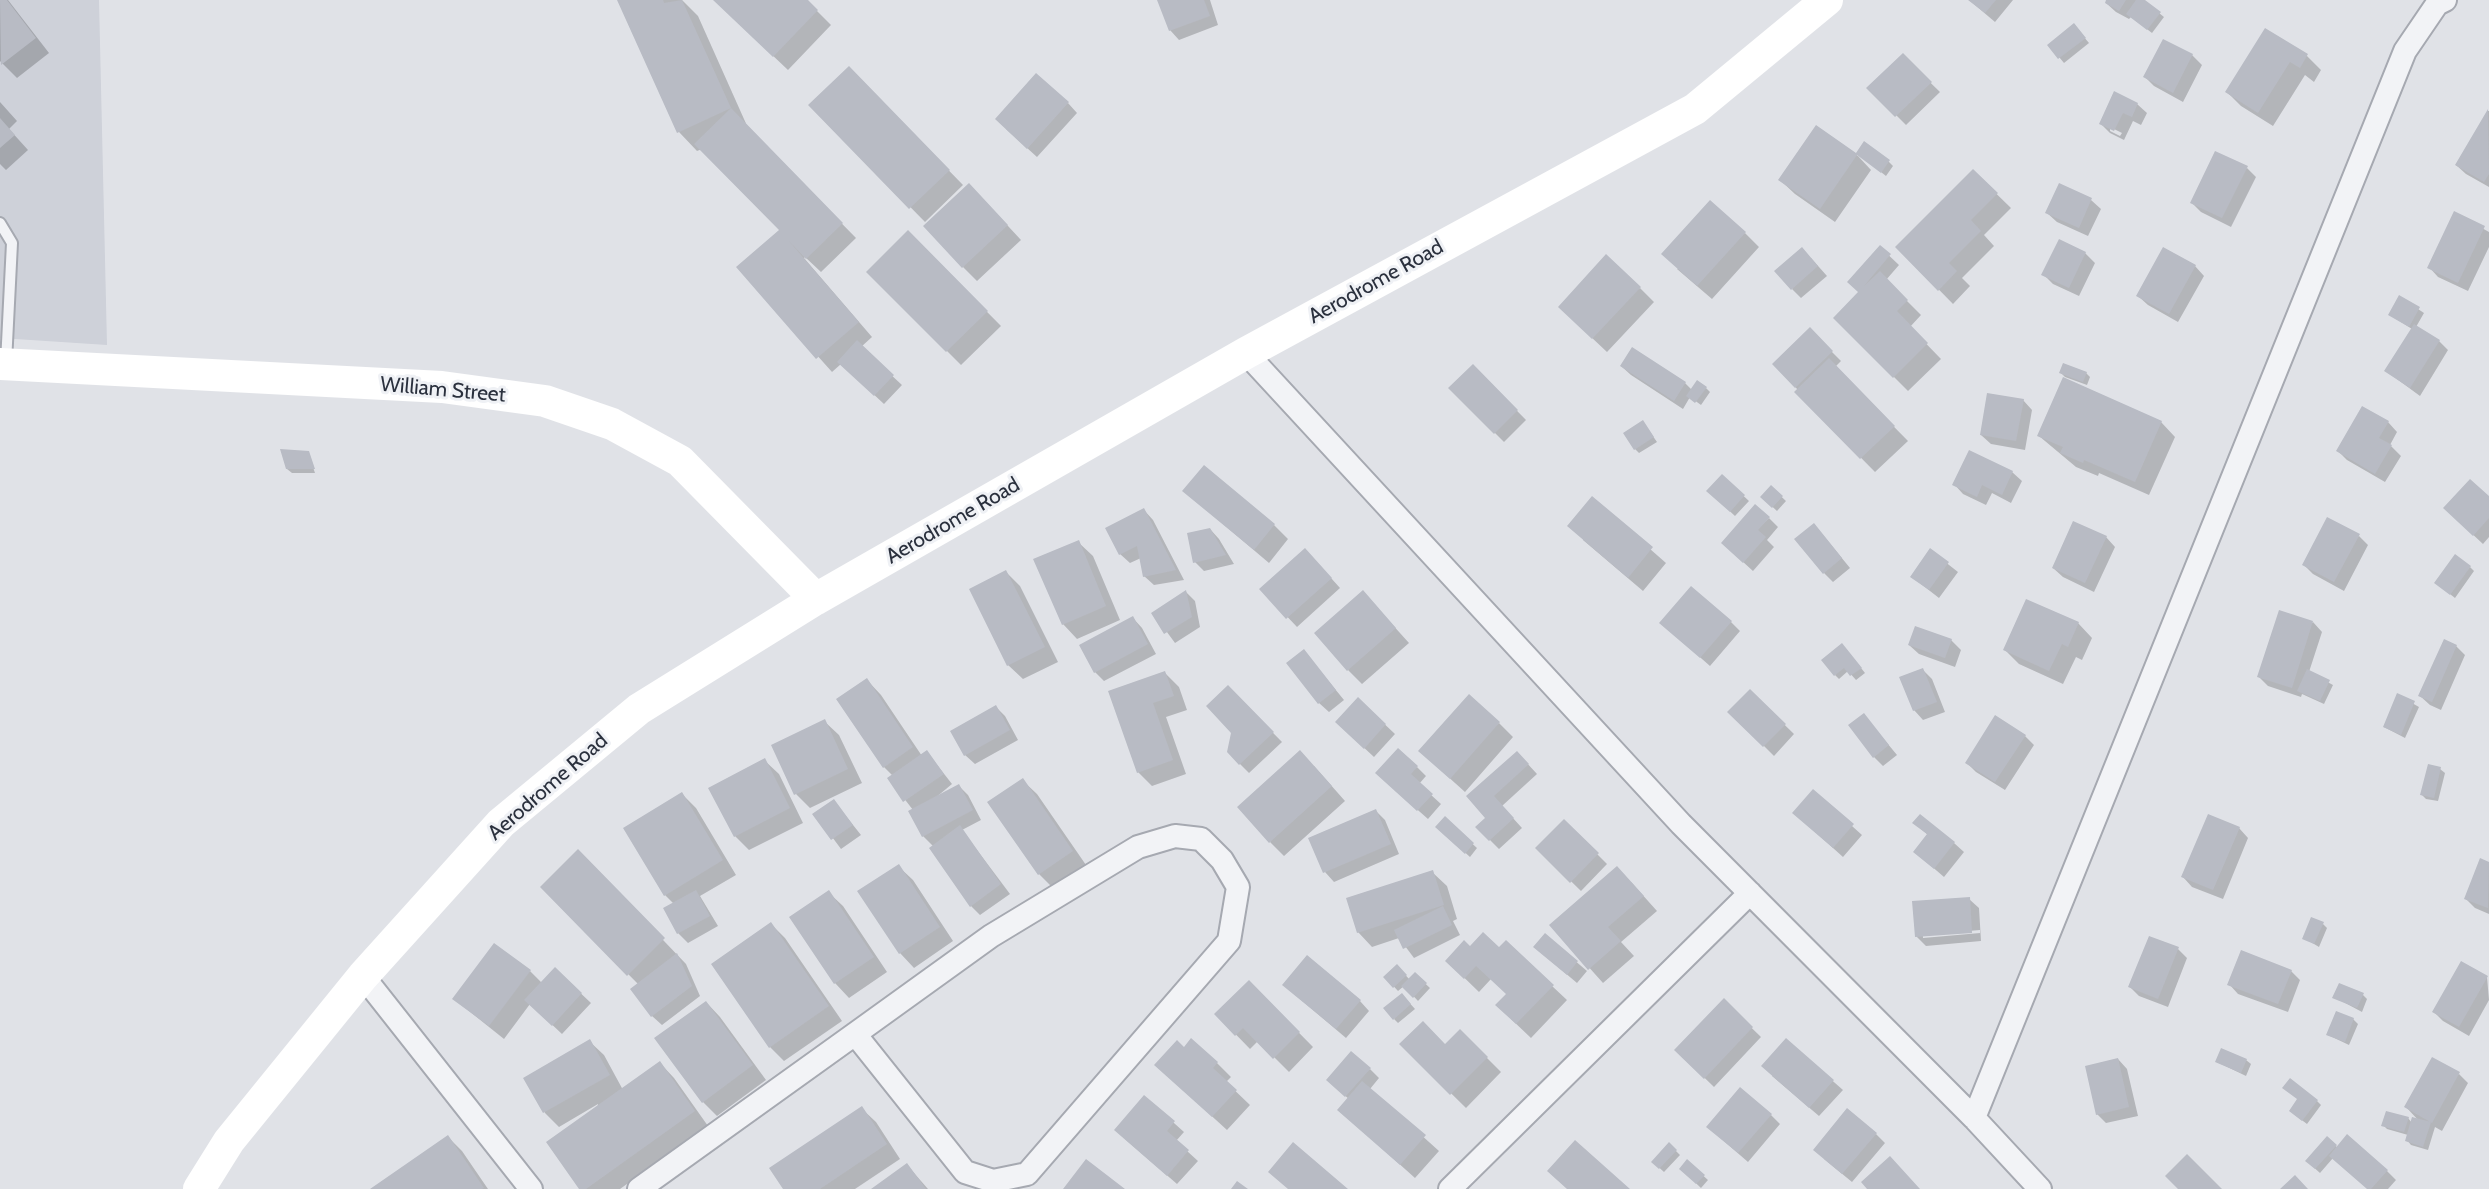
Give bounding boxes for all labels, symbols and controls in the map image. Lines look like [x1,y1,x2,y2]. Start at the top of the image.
street label: Aerodrome Road [1304,235,1448,329]
street label: William Street [379,372,507,408]
street label: Aerodrome Road [882,472,1024,570]
street label: Aerodrome Road [483,728,613,846]

